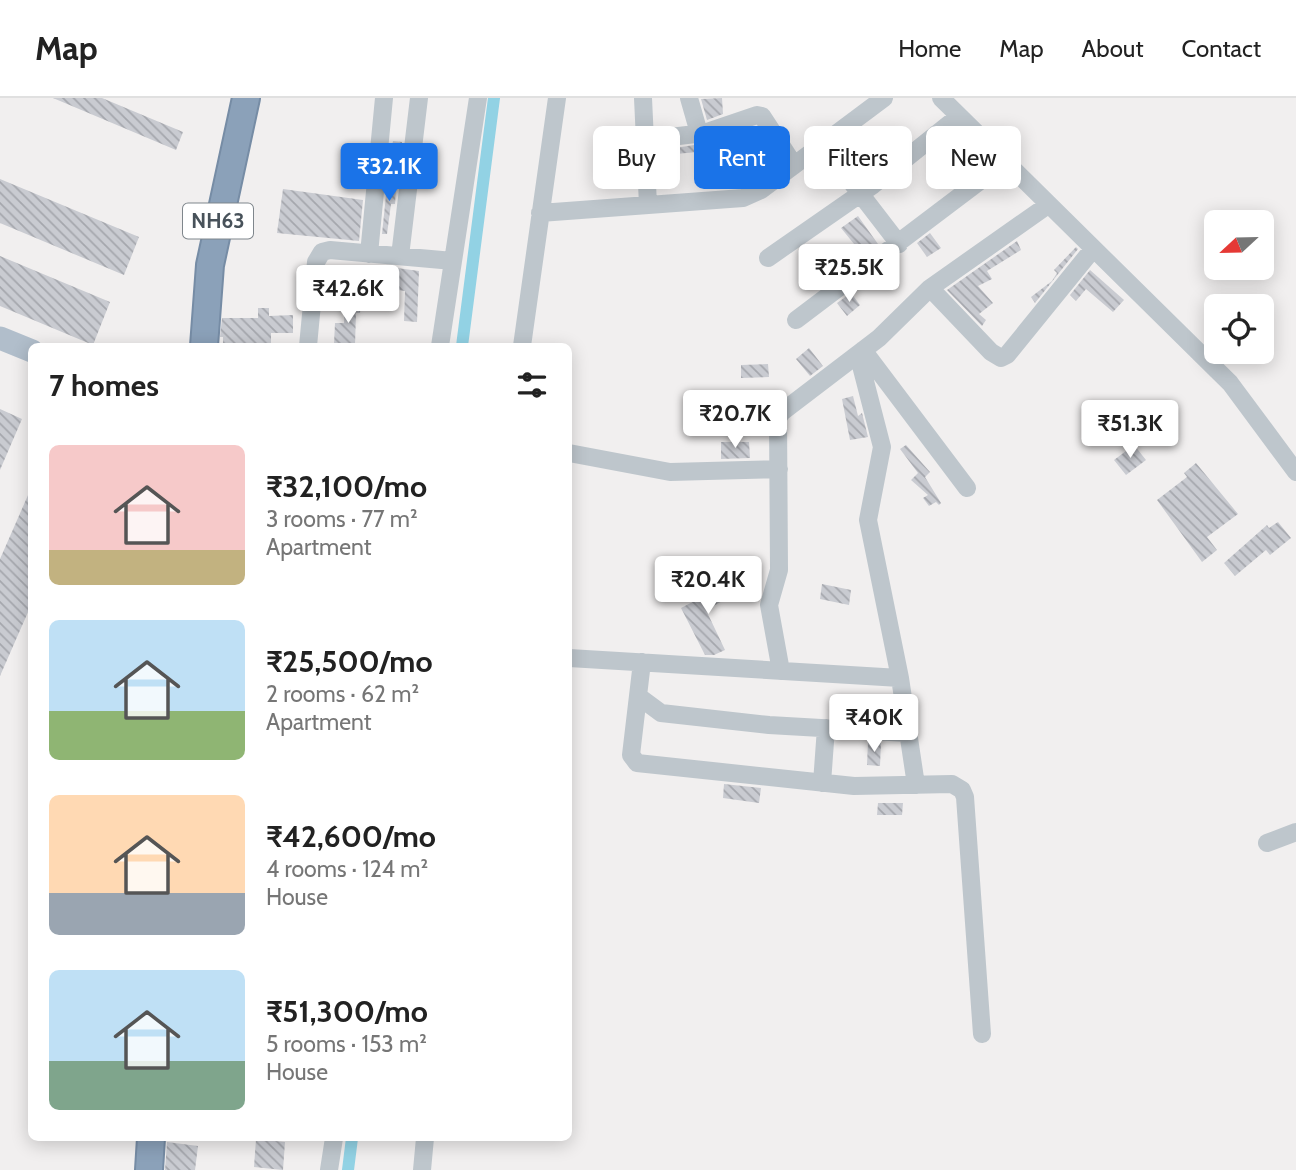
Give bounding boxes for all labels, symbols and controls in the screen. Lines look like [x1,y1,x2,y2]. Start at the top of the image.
text: Map [35,28,98,68]
text: Home [898,34,961,63]
text: Map [999,34,1044,63]
text: About [1082,34,1144,63]
text: Contact [1182,34,1261,63]
chip: Buy [593,126,680,189]
chip: Rent [694,126,790,189]
chip: Filters [804,126,912,189]
chip: New [926,126,1021,189]
pin: ₹32.1K [332,144,446,203]
text: ₹32.1K [357,152,421,180]
road number: NH63 [183,204,253,238]
north arrow [1204,210,1274,280]
map controls [1204,210,1274,364]
pin: ₹25.5K [792,244,906,304]
text: ₹25.5K [815,253,883,281]
pin: ₹42.6K [291,266,405,325]
text: ₹42.6K [312,274,384,302]
button: locate [1204,294,1274,364]
icon: filters [513,366,551,404]
text: 7 homes [49,367,159,404]
pin: ₹20.7K [678,390,792,450]
text: ₹20.7K [699,399,771,427]
pin: ₹51.3K [1073,400,1187,460]
text: ₹51.3K [1097,409,1163,437]
text: ₹32,100/mo [266,468,427,505]
icon: home [105,473,189,557]
text: 3 rooms · 77 m² [266,505,418,533]
text: Apartment [266,533,371,561]
pin: ₹20.4K [651,556,765,616]
text: ₹20.4K [671,565,745,593]
text: ₹25,500/mo [266,643,433,680]
icon: home [105,648,189,732]
text: 2 rooms · 62 m² [266,680,419,708]
pin: ₹40K [833,694,915,754]
text: ₹40K [845,703,903,731]
text: Apartment [266,708,371,736]
text: ₹42,600/mo [266,818,436,855]
icon: home [105,823,189,907]
text: 4 rooms · 124 m² [266,855,428,883]
text: House [266,883,328,911]
text: ₹51,300/mo [266,993,428,1030]
icon: home [105,998,189,1082]
text: 5 rooms · 153 m² [266,1030,427,1058]
text: House [266,1058,328,1086]

